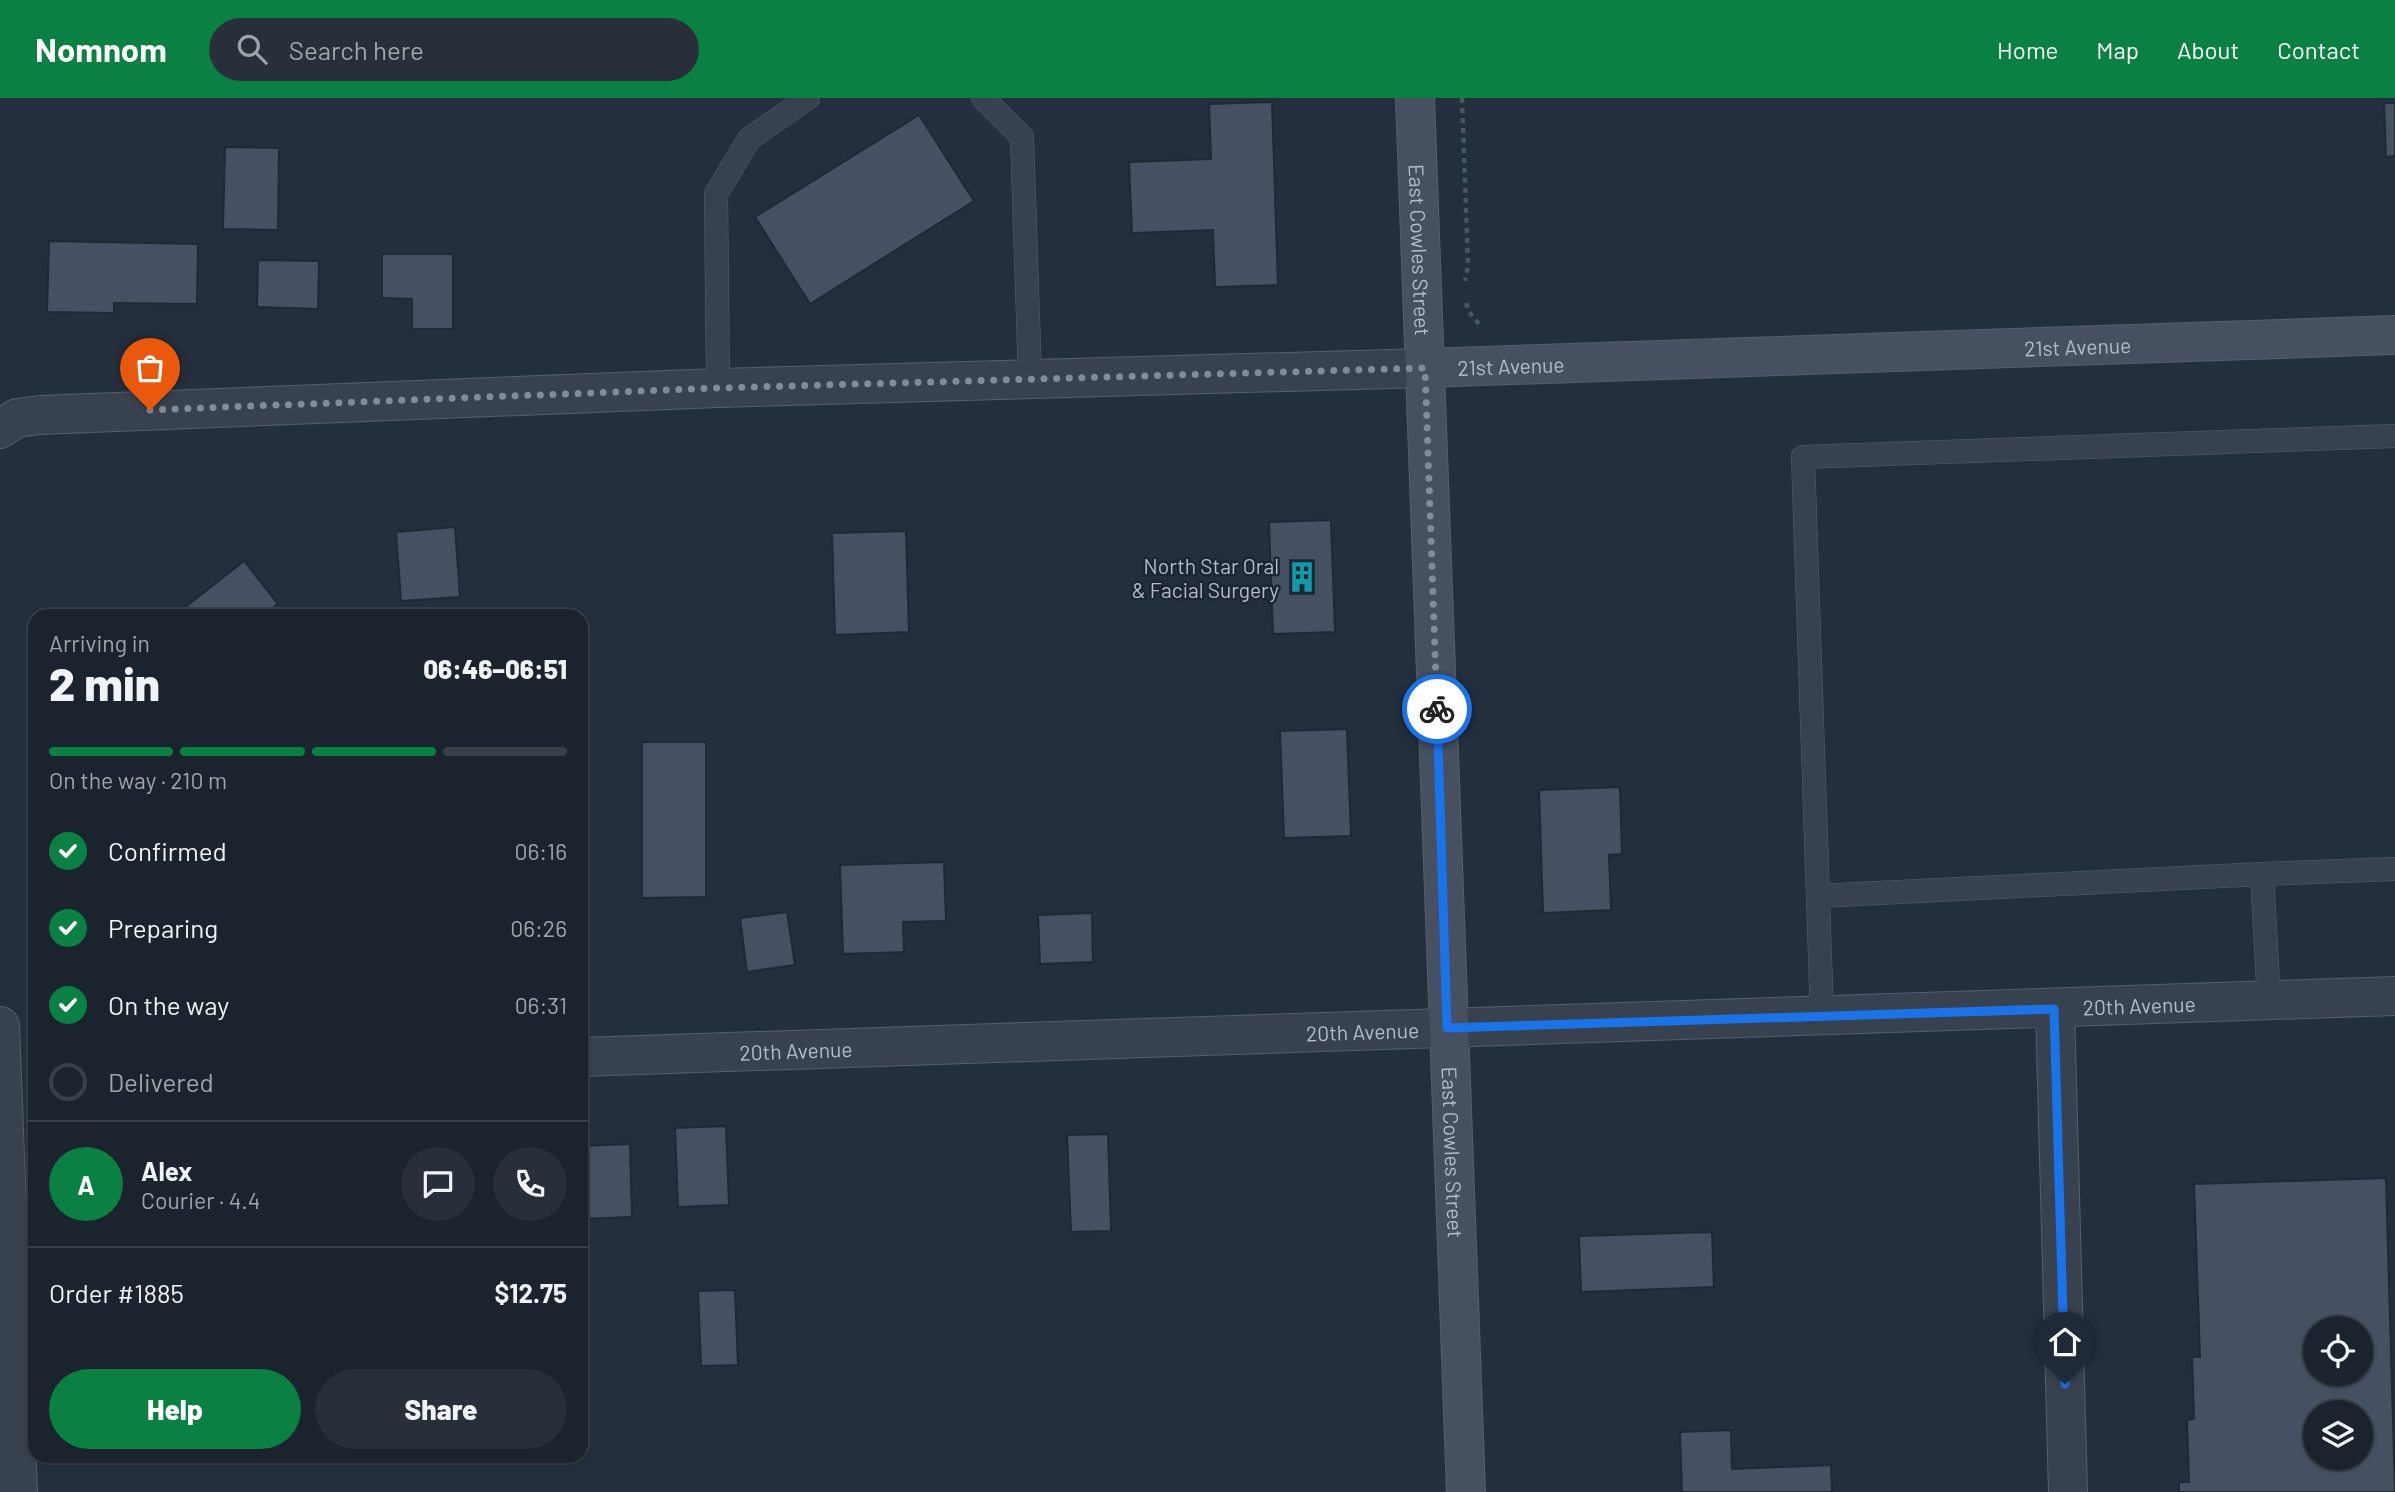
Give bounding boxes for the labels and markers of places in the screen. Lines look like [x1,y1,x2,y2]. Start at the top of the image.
pin [120,338,180,410]
place label: North Star Oral & Facial Surgery [1132,553,1279,602]
building icon: North Star Oral & Facial Surgery [1285,560,1319,594]
pin [2035,1312,2095,1384]

